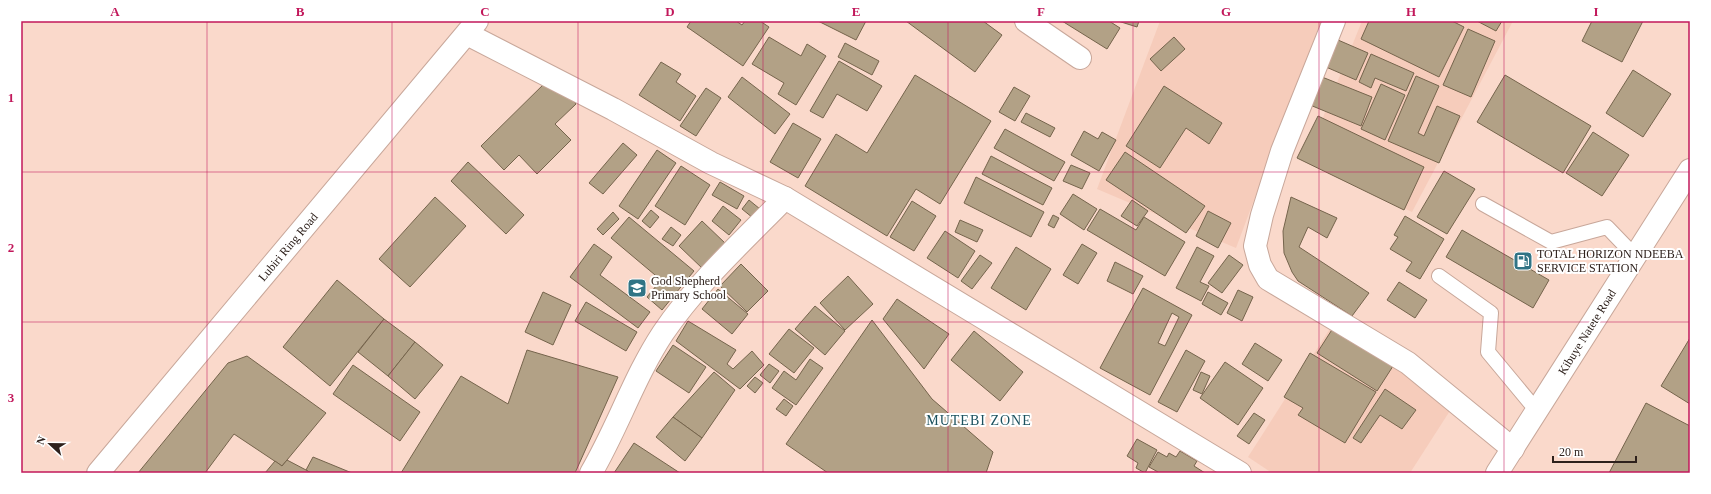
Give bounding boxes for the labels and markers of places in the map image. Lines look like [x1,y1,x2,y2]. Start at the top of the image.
place label: TOTAL HORIZON NDEEBA SERVICE STATION [1537,247,1684,275]
fuel station icon: TOTAL HORIZON NDEEBA SERVICE STATION [1512,250,1534,272]
place label: God Shepherd Primary School [651,274,727,302]
school or university icon: God Shepherd Primary School [626,277,648,299]

